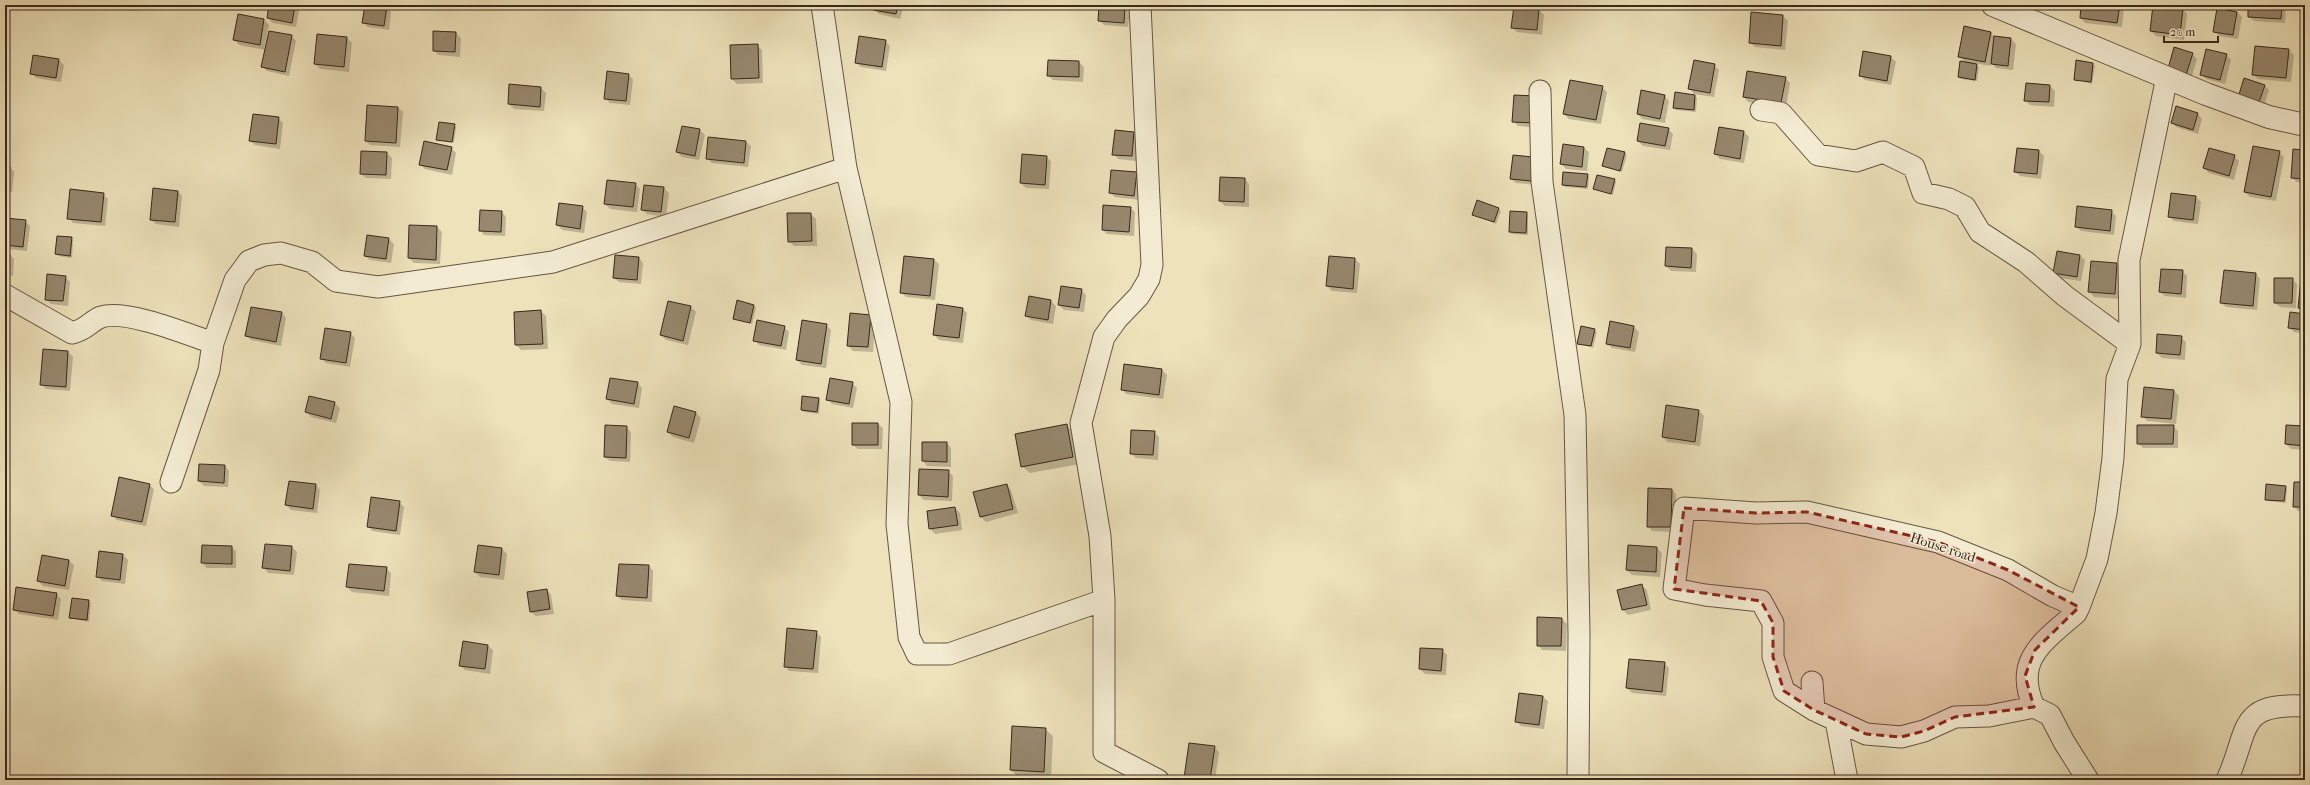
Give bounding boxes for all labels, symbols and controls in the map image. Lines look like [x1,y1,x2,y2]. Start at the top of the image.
scale bar [2164,18,2218,44]
text: 20 m [2170,25,2195,39]
street label: House road [1908,529,1978,566]

